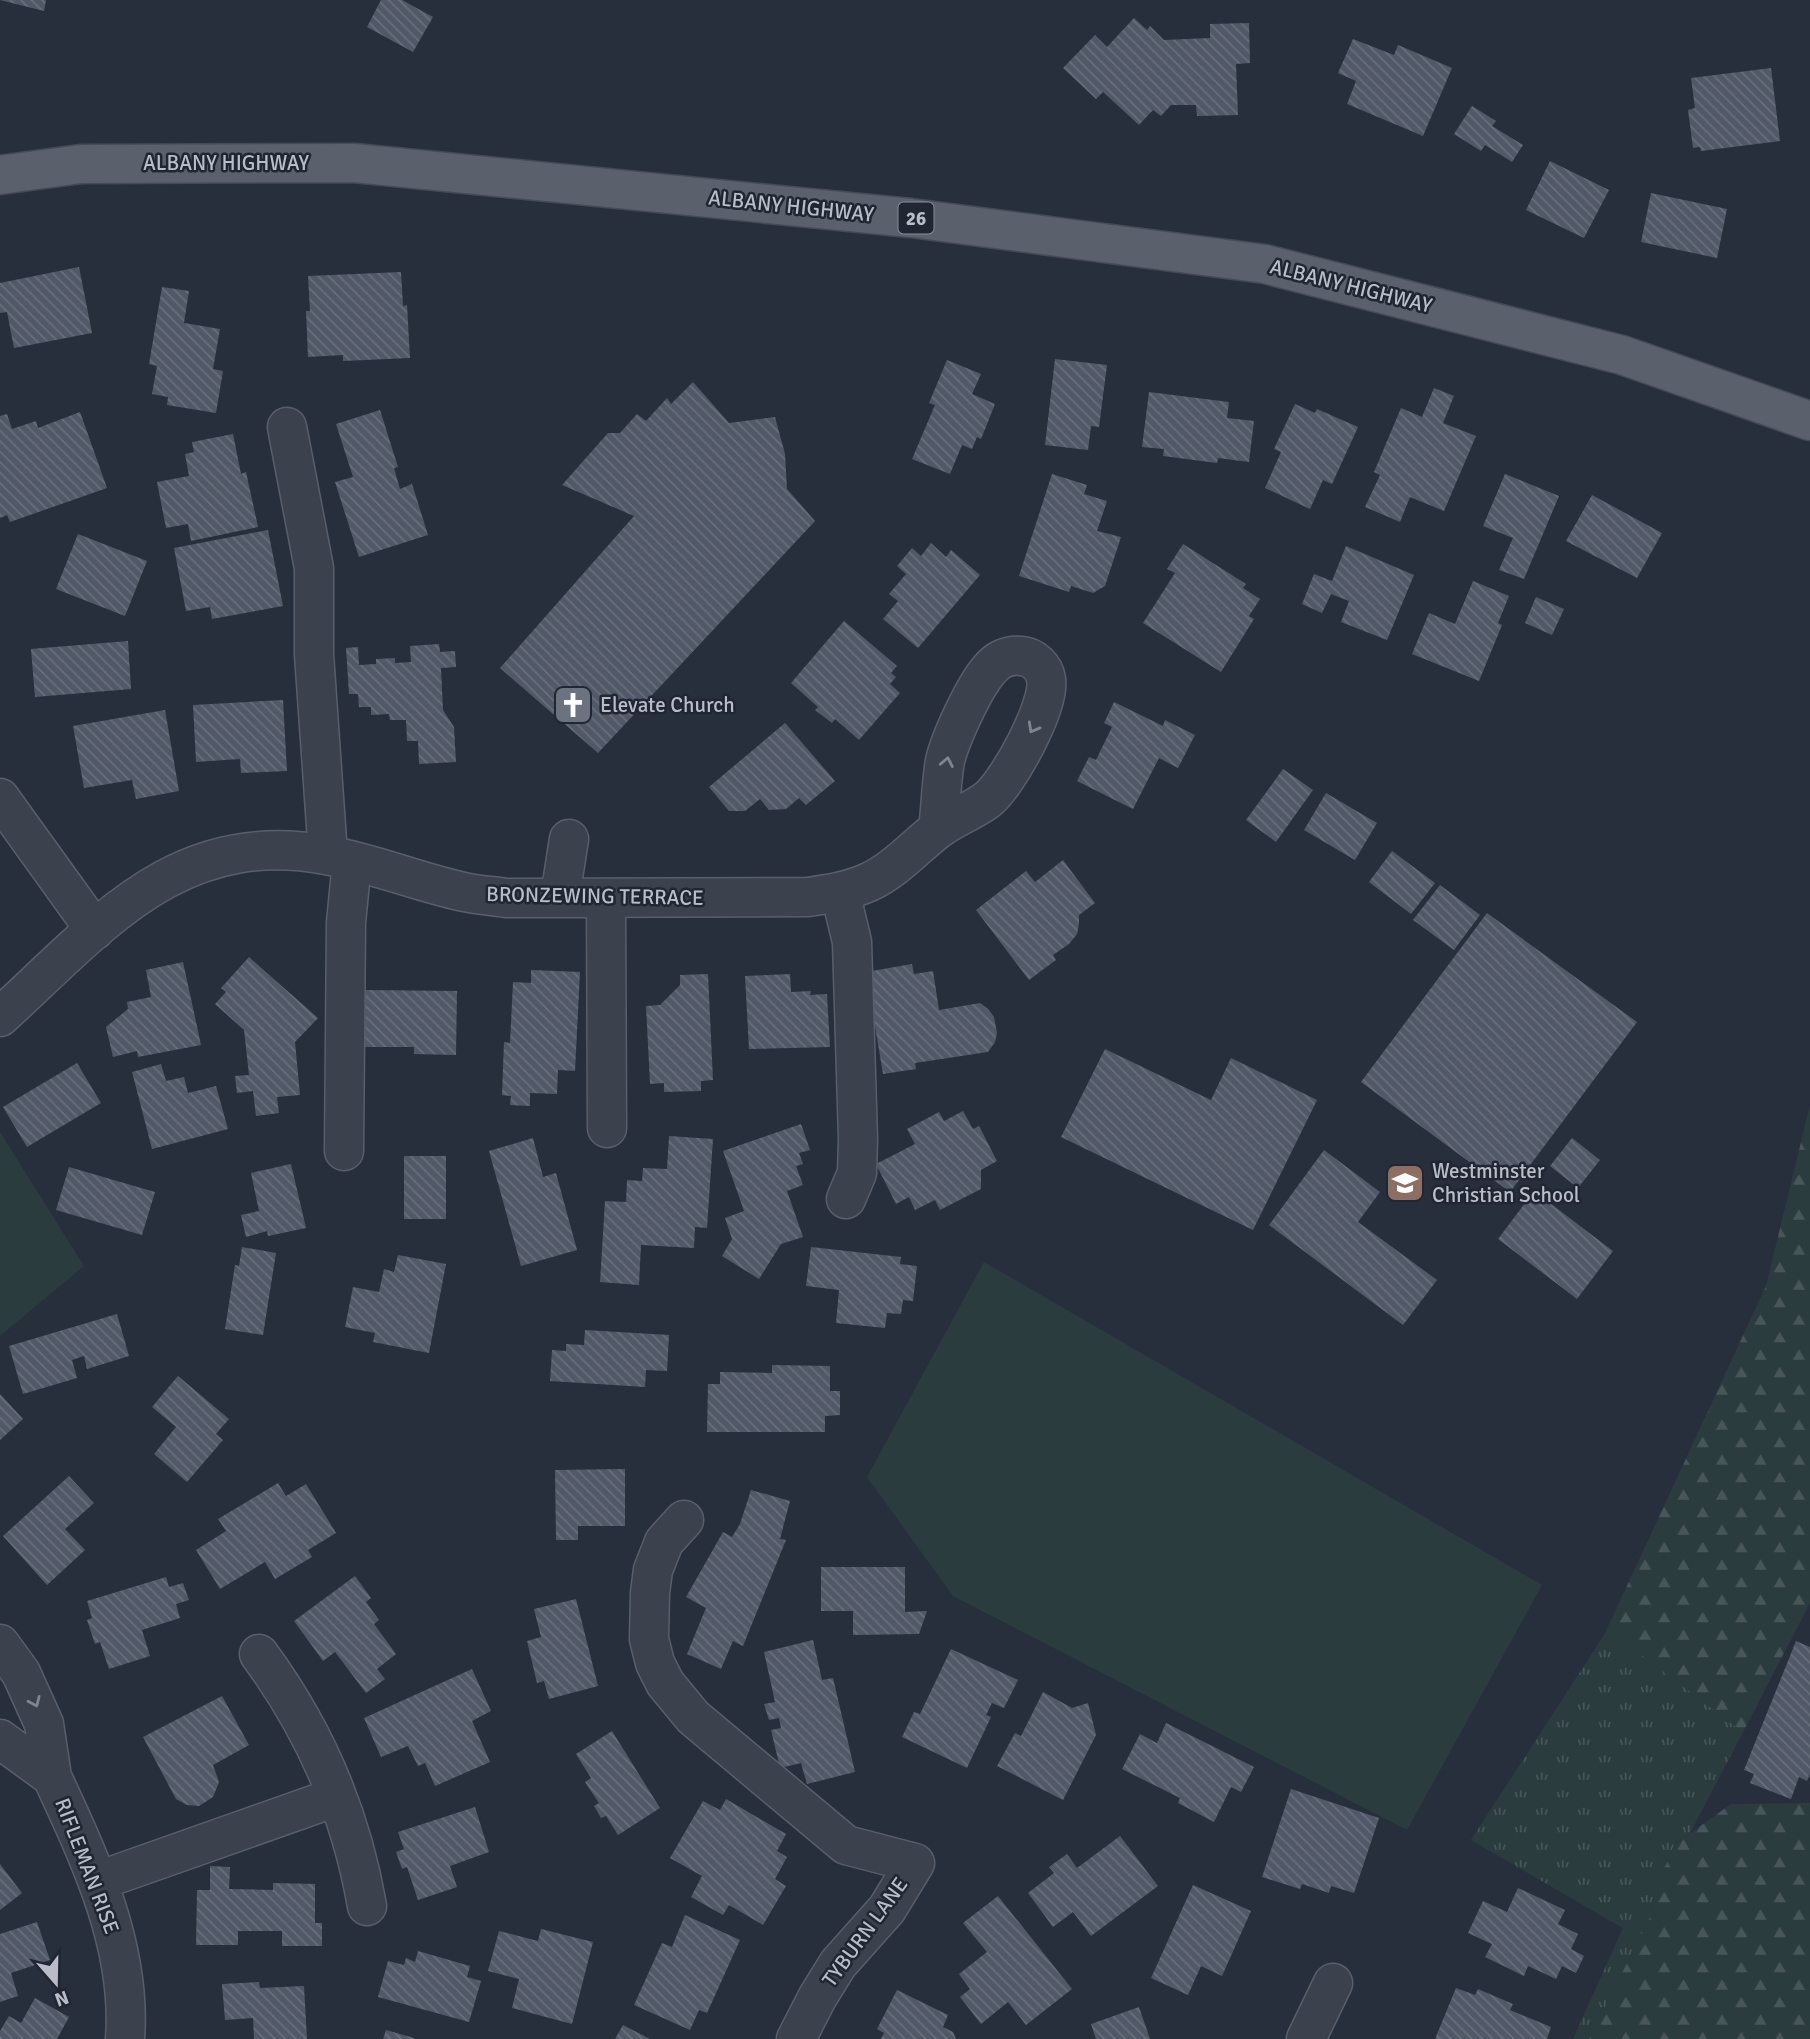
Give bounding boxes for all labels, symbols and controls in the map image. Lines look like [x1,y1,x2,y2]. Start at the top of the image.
street label: ALBANY HIGHWAY [143,150,310,176]
street label: ALBANY HIGHWAY [707,184,875,228]
road number: 26 [898,202,934,233]
street label: ALBANY HIGHWAY [1267,253,1435,319]
church icon: Elevate Church [552,684,594,726]
place label: Elevate Church [600,692,735,718]
one-way arrow [1028,721,1041,734]
one-way arrow [938,756,953,768]
street label: BRONZEWING TERRACE [486,881,704,911]
place label: Westminster Christian School [1432,1158,1580,1208]
school or university icon: Westminster Christian School [1384,1162,1426,1204]
one-way arrow [27,1695,41,1707]
street label: RIFLEMAN RISE [49,1794,125,1938]
street label: TYBURN LANE [817,1872,913,1992]
north arrow [21,1948,91,2018]
text: N [51,1984,72,2012]

